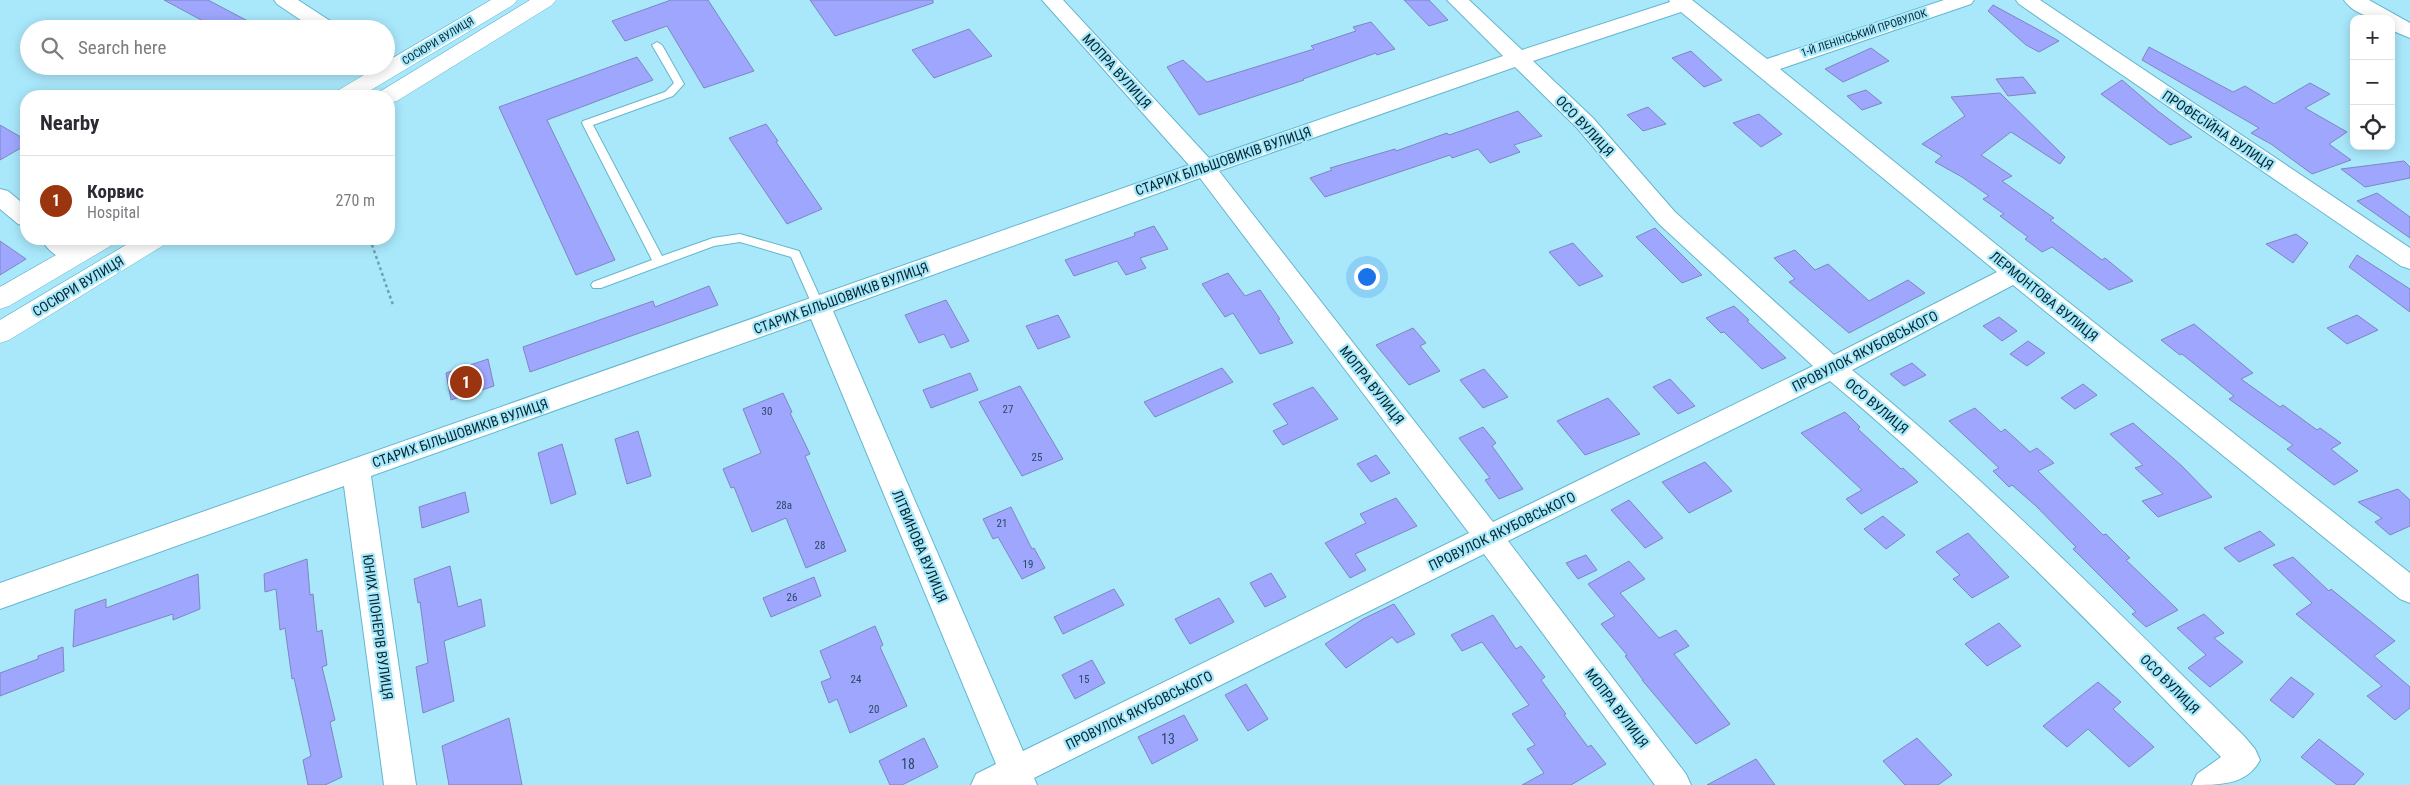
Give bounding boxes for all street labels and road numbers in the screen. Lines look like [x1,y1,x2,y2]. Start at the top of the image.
street label: 1-Й ЛЕНІНСЬКИЙ ПРОВУЛОК [1799,6,1929,60]
street label: СОСЮРИ ВУЛИЦЯ [400,14,476,68]
street label: МОПРА ВУЛИЦЯ [1079,30,1155,112]
street label: ПРОФЕСІЙНА ВУЛИЦЯ [2159,87,2277,173]
street label: ОСО ВУЛИЦЯ [1553,92,1617,160]
street label: СТАРИХ БІЛЬШОВИКІВ ВУЛИЦЯ [1133,123,1313,199]
street label: ЛЕРМОНТОВА ВУЛИЦЯ [1987,248,2101,344]
street label: СОСЮРИ ВУЛИЦЯ [29,252,127,320]
street label: СТАРИХ БІЛЬШОВИКІВ ВУЛИЦЯ [751,259,931,337]
street label: ПРОВУЛОК ЯКУБОВСЬКОГО [1789,307,1941,395]
street label: МОПРА ВУЛИЦЯ [1337,343,1407,427]
street label: ОСО ВУЛИЦЯ [1842,375,1912,437]
street label: СТАРИХ БІЛЬШОВИКІВ ВУЛИЦЯ [370,395,550,471]
street label: ЛІТВИНОВА ВУЛИЦЯ [889,487,951,605]
street label: ПРОВУЛОК ЯКУБОВСЬКОГО [1426,488,1578,574]
street label: ЮНИХ ПІОНЕРІВ ВУЛИЦЯ [360,553,396,701]
street label: ОСО ВУЛИЦЯ [2137,651,2203,717]
street label: МОПРА ВУЛИЦЯ [1582,665,1652,751]
street label: ПРОВУЛОК ЯКУБОВСЬКОГО [1063,667,1215,753]

